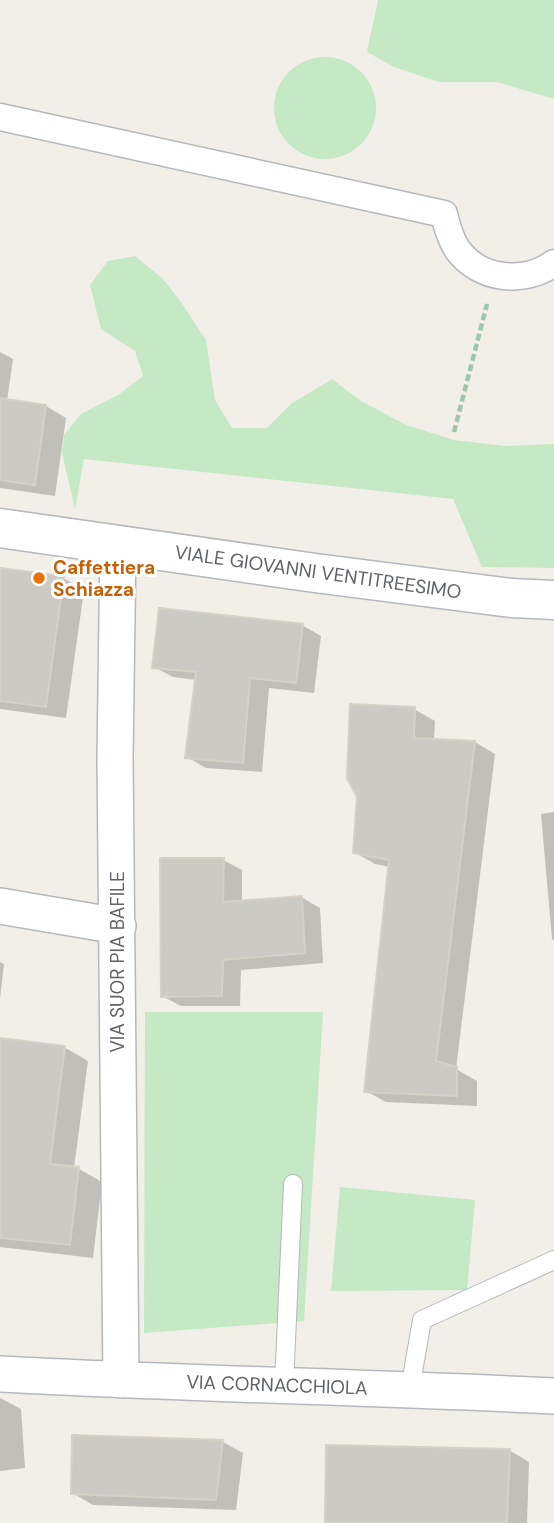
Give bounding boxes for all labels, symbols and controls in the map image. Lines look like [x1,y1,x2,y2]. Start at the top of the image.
street label: VIALE GIOVANNI VENTITREESIMO [173,540,463,604]
place label: Caffettiera Schiazza [53,555,155,602]
marker: Caffettiera Schiazza [31,570,47,586]
street label: VIA SUOR PIA BAFILE [105,871,130,1053]
street label: VIA CORNACCHIOLA [186,1369,368,1401]

